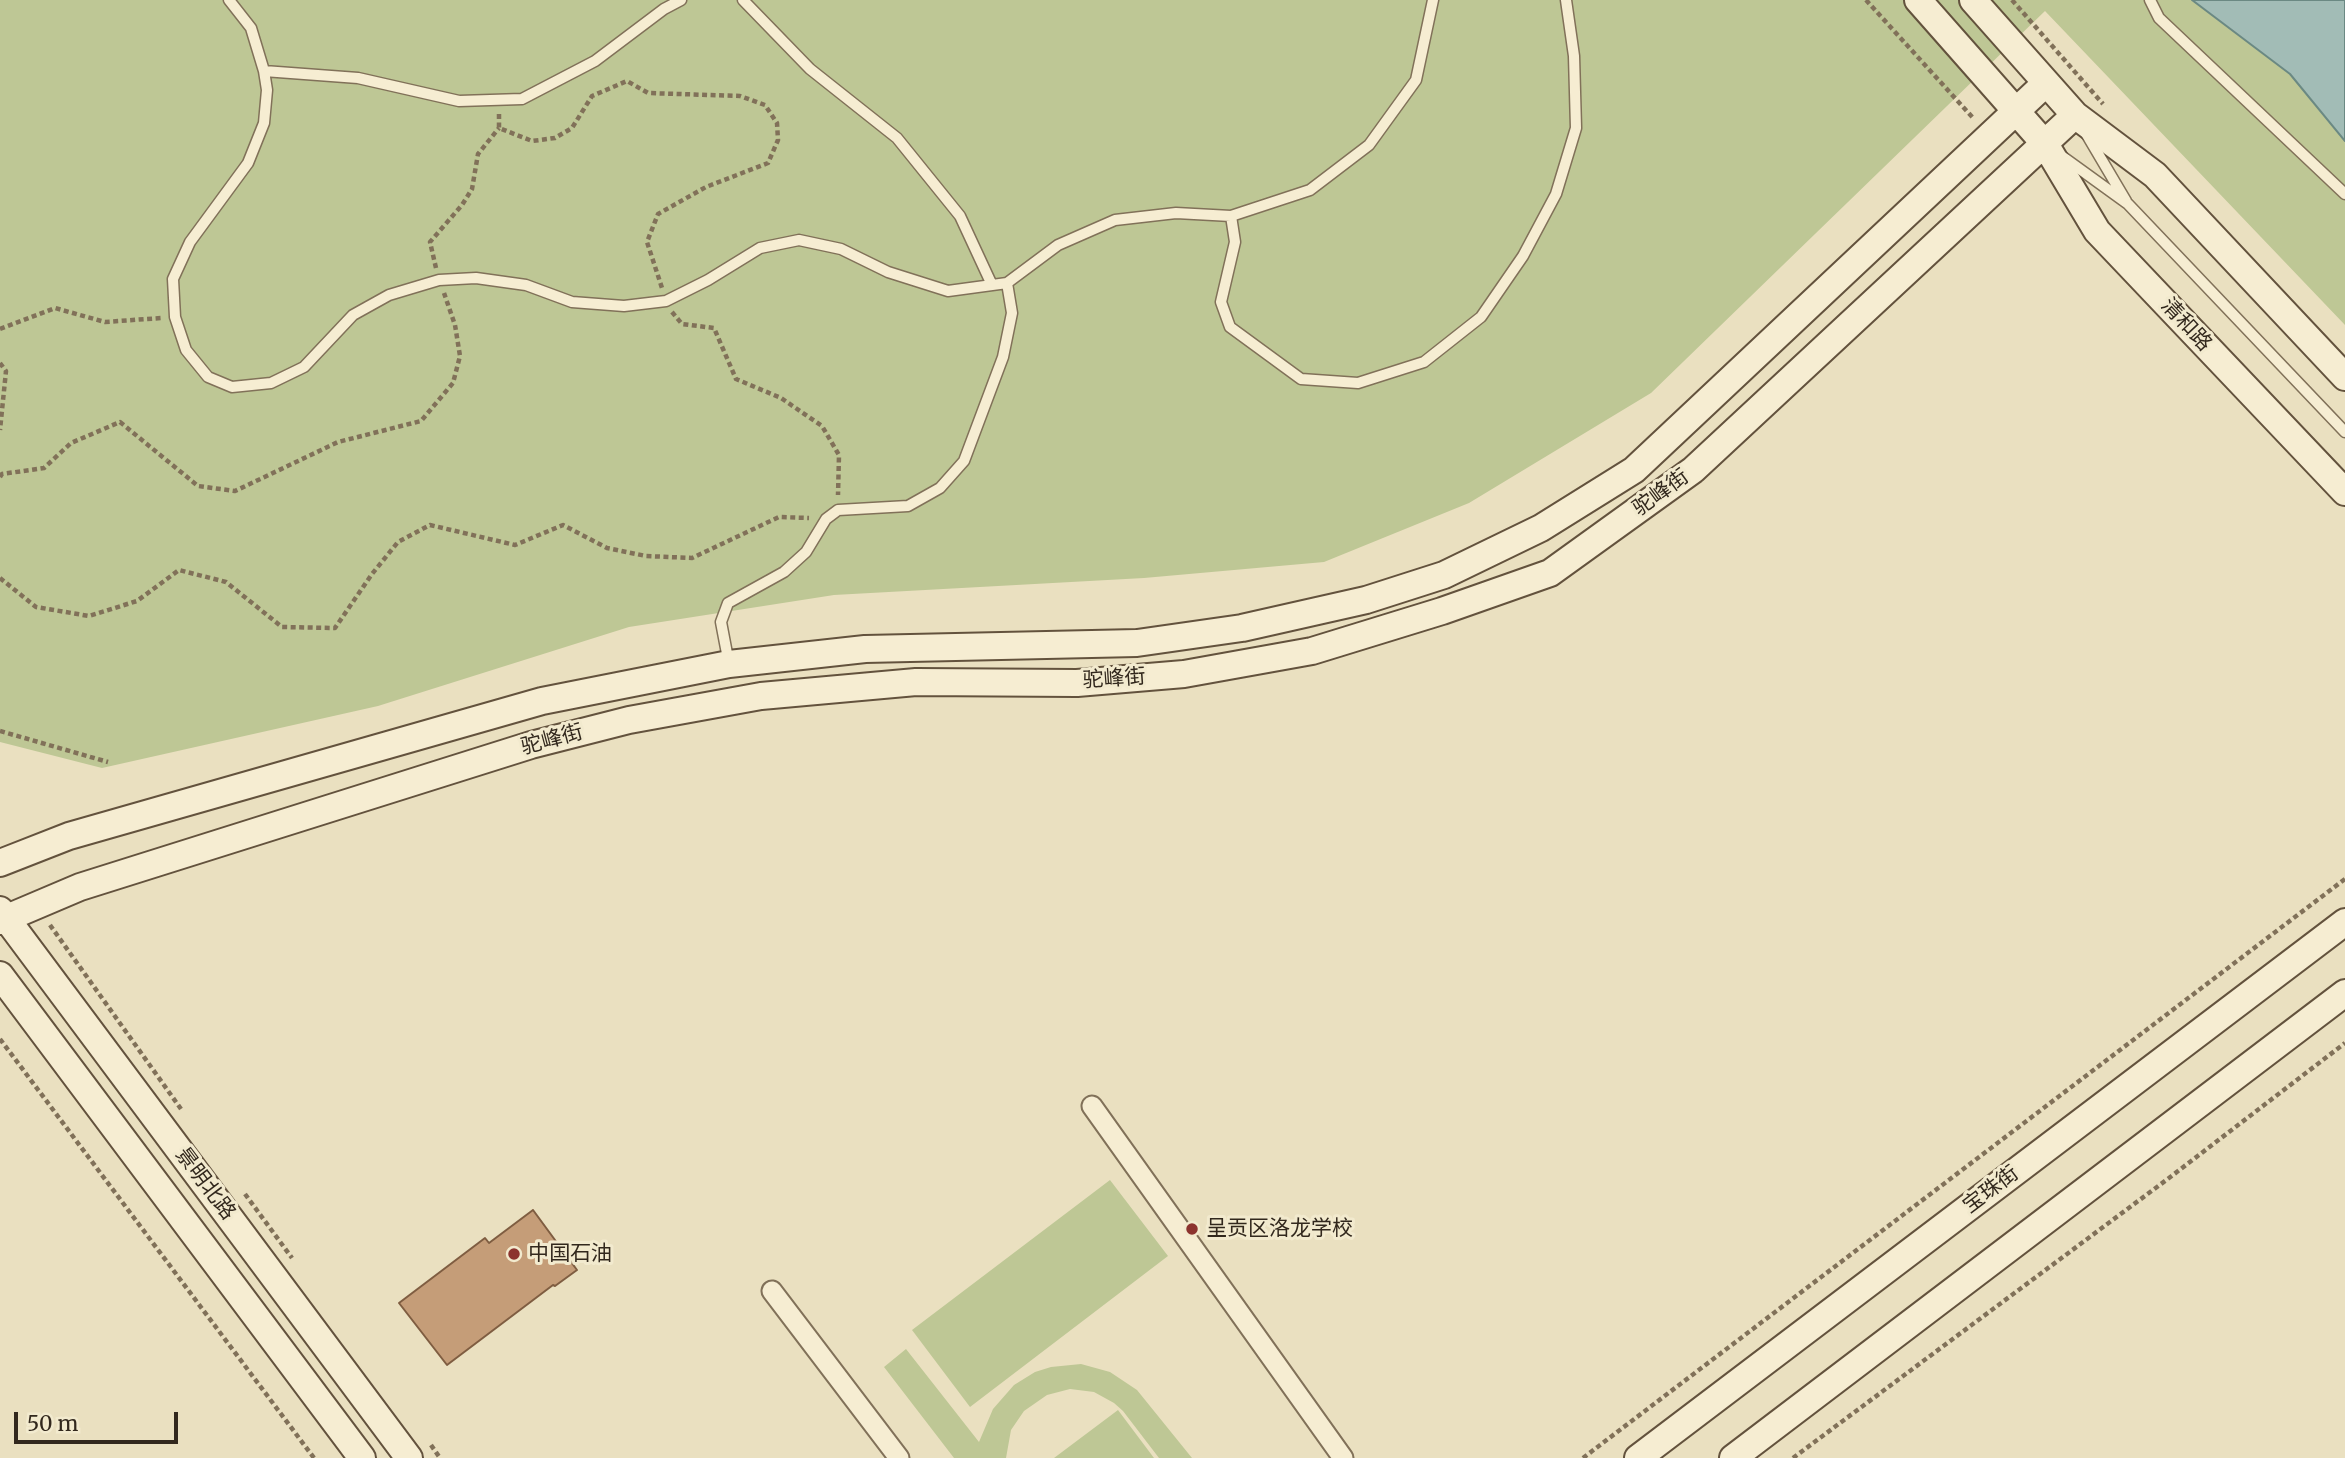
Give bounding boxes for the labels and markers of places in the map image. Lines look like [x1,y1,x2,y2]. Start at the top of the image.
place label: 呈贡区洛龙学校 [1206,1216,1353,1242]
marker: 呈贡区洛龙学校 [1184,1221,1200,1237]
place label: 中国石油 [528,1241,612,1267]
marker: 中国石油 [506,1246,522,1262]

